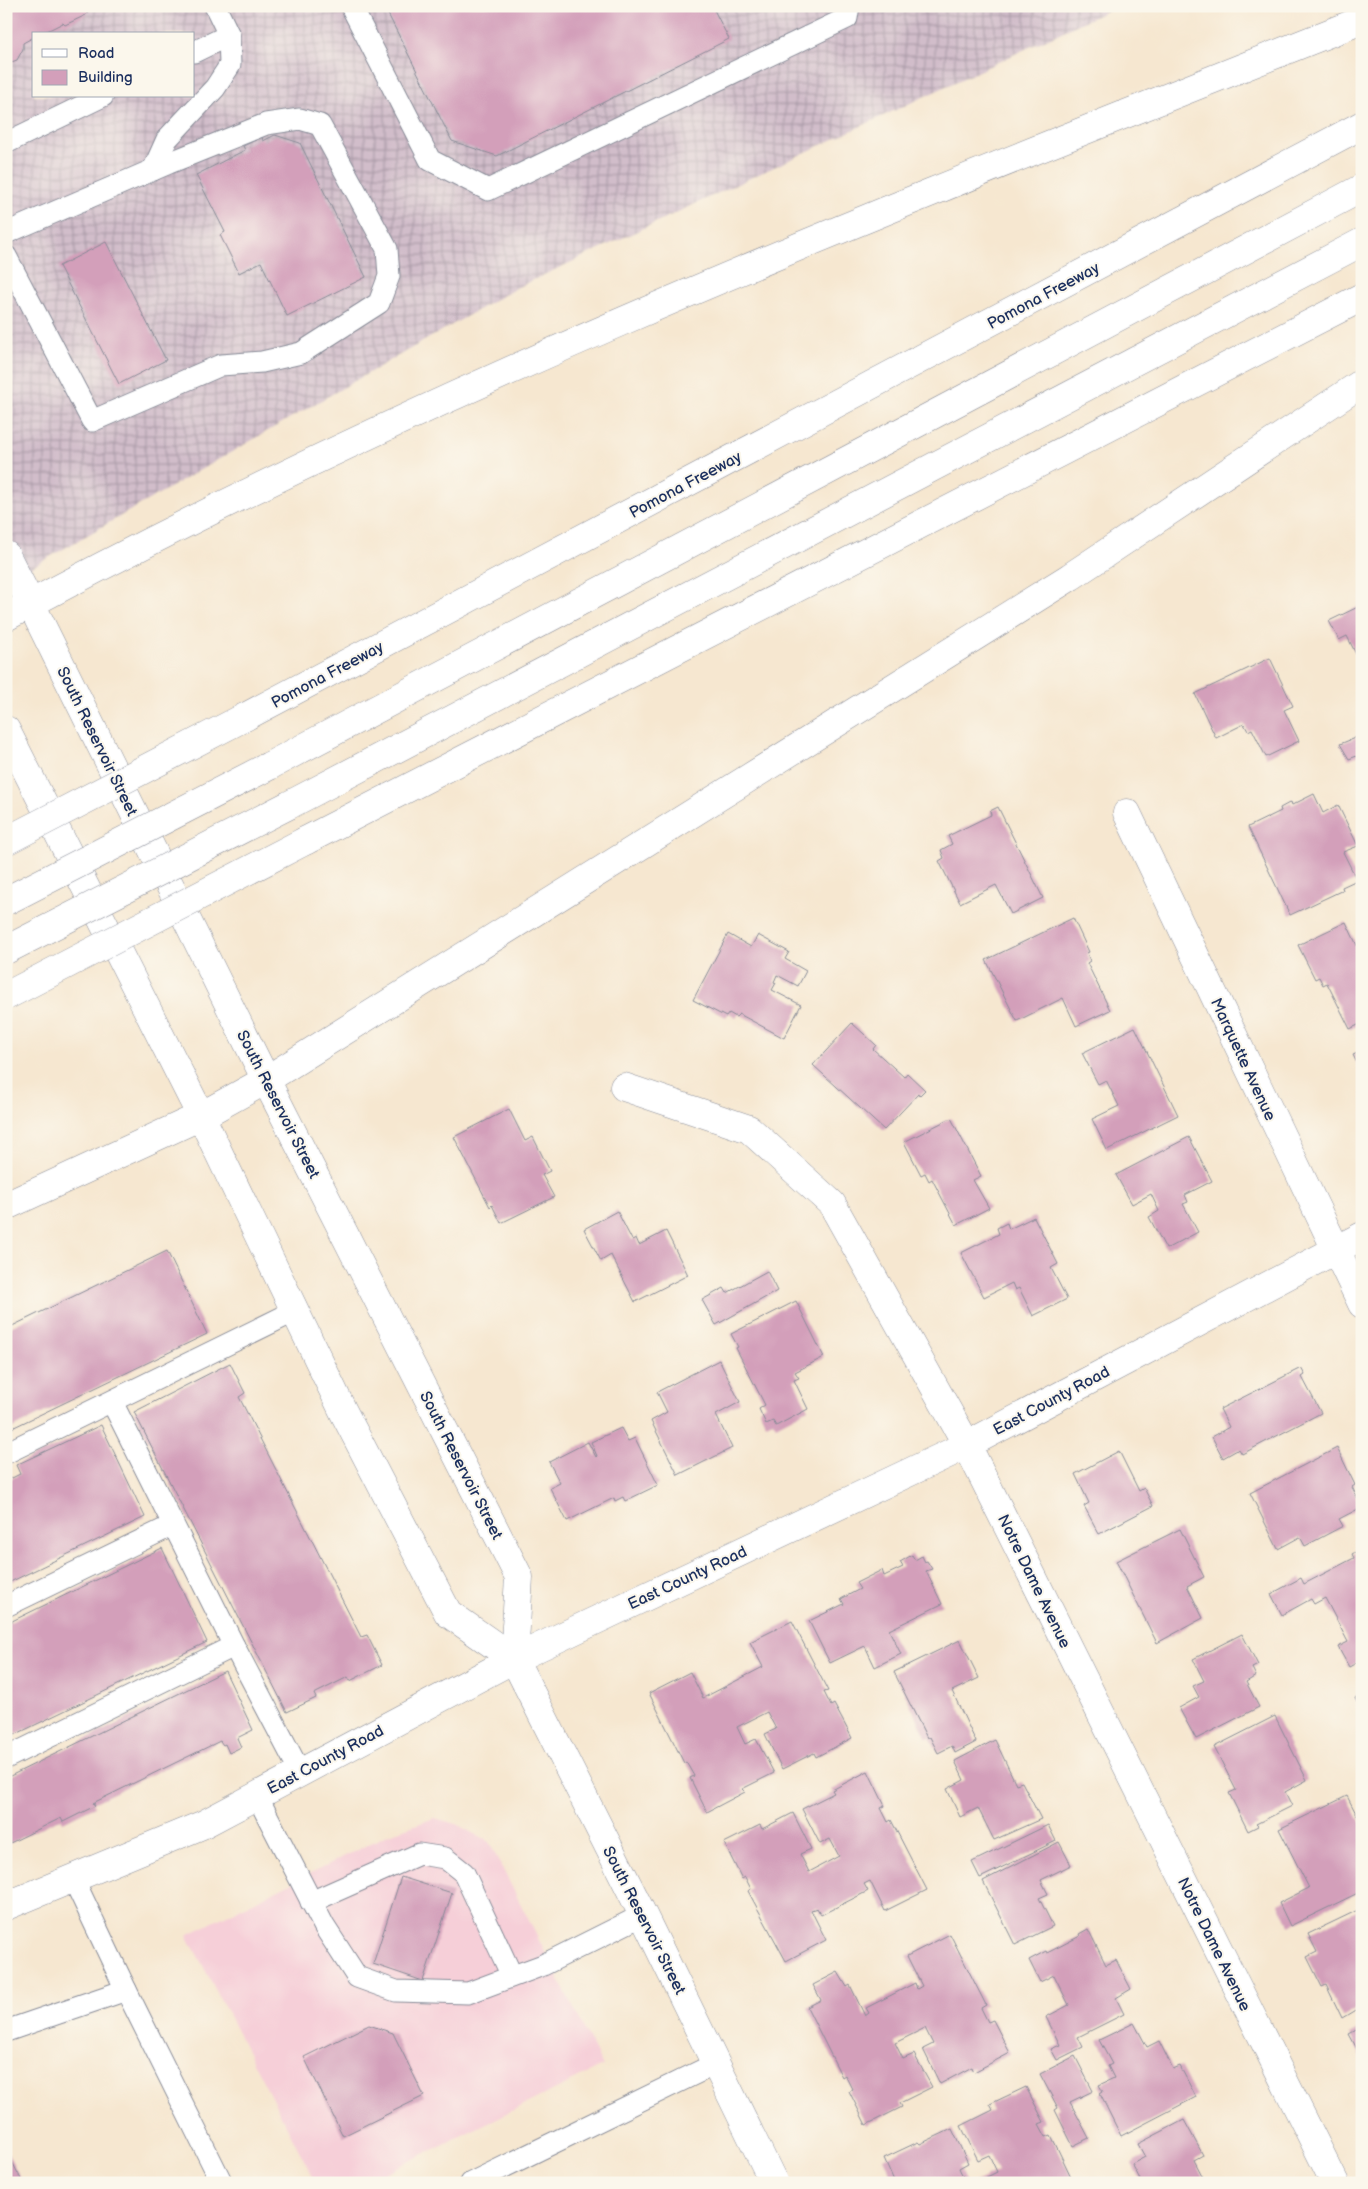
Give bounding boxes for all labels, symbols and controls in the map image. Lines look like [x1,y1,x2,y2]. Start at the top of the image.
legend [32,32,195,98]
text: Road [78,44,114,63]
text: Building [78,68,133,87]
street label: Pomona Freeway [984,258,1104,334]
street label: Pomona Freeway [626,447,746,523]
street label: Pomona Freeway [268,637,388,713]
street label: South Reservoir Street [52,664,141,819]
street label: Marquette Avenue [1206,995,1280,1124]
street label: South Reservoir Street [232,1027,323,1182]
street label: East County Road [990,1363,1113,1440]
street label: South Reservoir Street [415,1388,506,1543]
street label: Notre Dame Avenue [993,1512,1074,1652]
street label: East County Road [625,1542,750,1614]
street label: East County Road [264,1722,387,1799]
street label: South Reservoir Street [598,1843,689,1998]
street label: Notre Dame Avenue [1173,1875,1254,2015]

